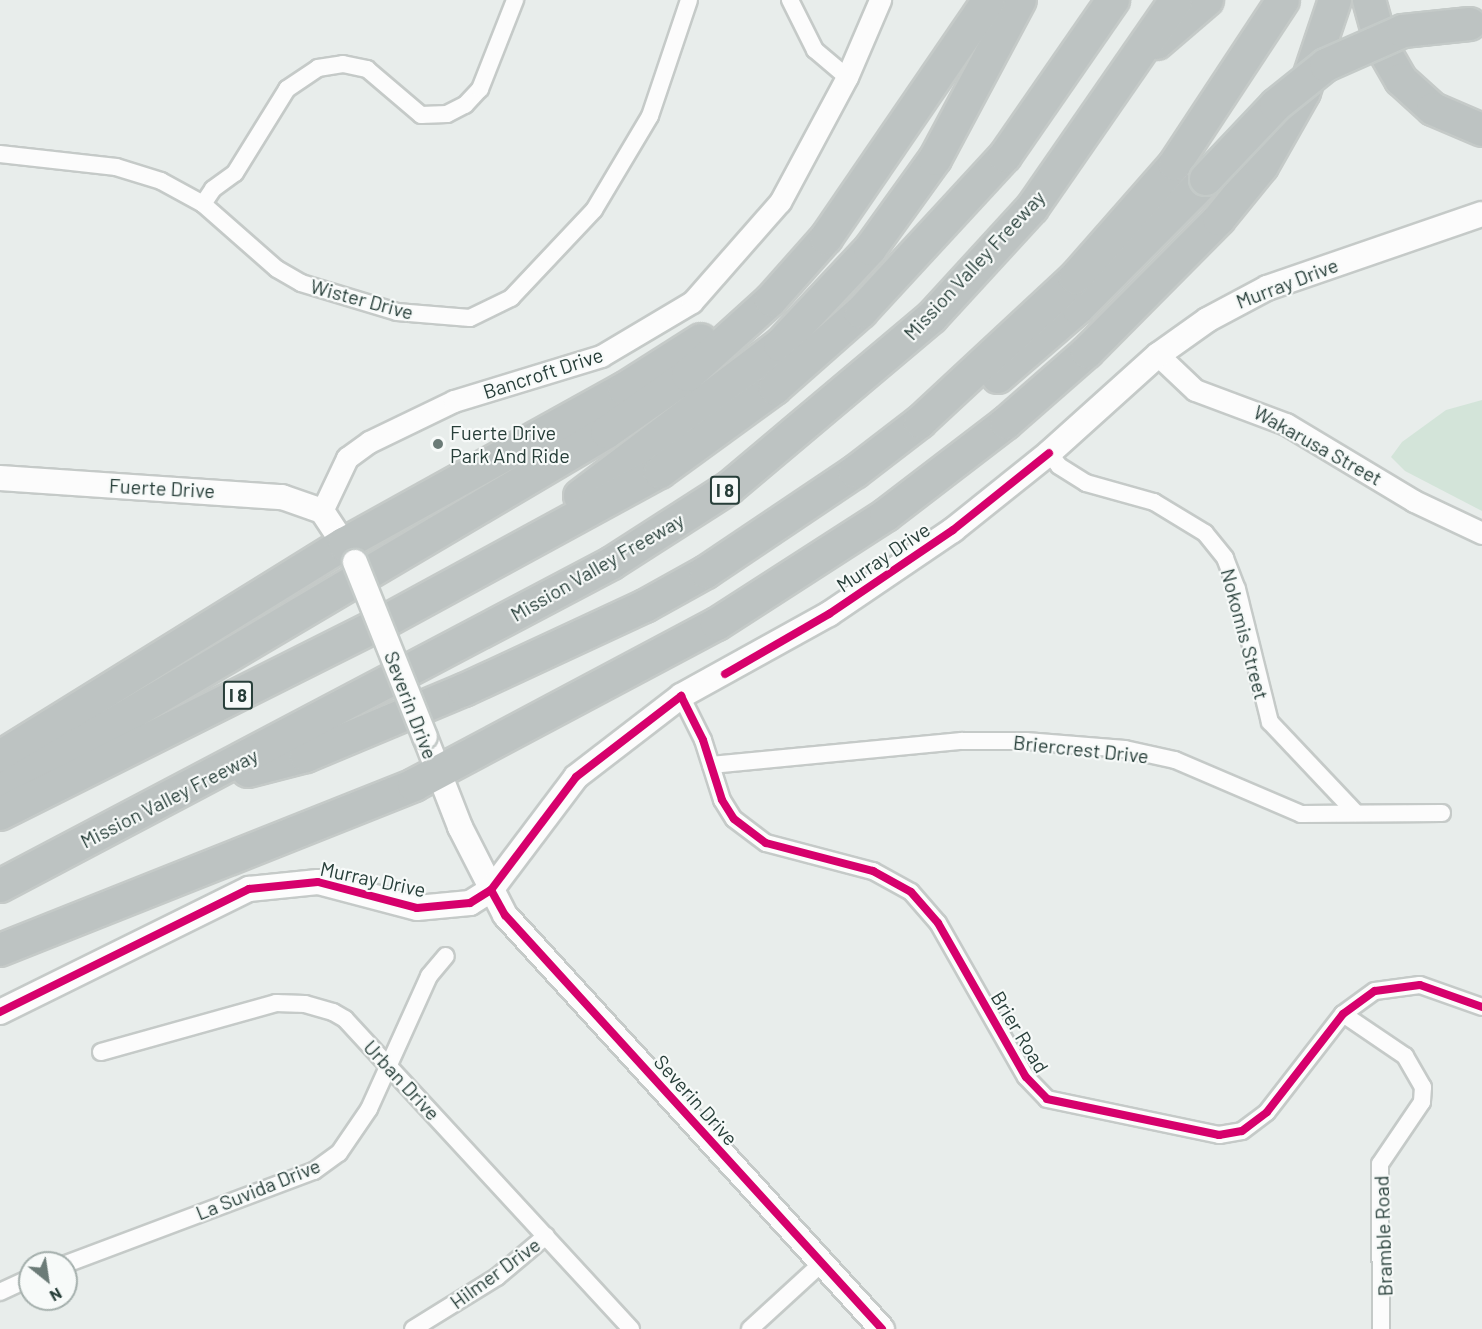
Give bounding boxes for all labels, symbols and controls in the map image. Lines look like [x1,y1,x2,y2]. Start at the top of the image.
street label: Mission Valley Freeway [898,185,1050,345]
street label: Murray Drive [1233,253,1341,313]
street label: Wister Drive [308,274,416,324]
street label: Bancroft Drive [480,342,606,404]
street label: Wakarusa Street [1250,400,1386,490]
place label: Fuerte Drive Park And Ride [450,420,570,467]
marker: Fuerte Drive Park And Ride [431,437,445,451]
street label: Fuerte Drive [108,473,216,503]
road number: I 8 [708,475,742,505]
street label: Mission Valley Freeway [506,508,688,626]
street label: Murray Drive [832,517,934,597]
street label: Nokomis Street [1216,566,1274,702]
street label: Severin Drive [379,648,443,762]
road number: I 8 [222,680,254,710]
street label: Briercrest Drive [1012,730,1150,768]
street label: Mission Valley Freeway [76,743,262,853]
street label: Murray Drive [318,856,428,902]
street label: Brier Road [986,987,1054,1077]
street label: Urban Drive [359,1035,445,1125]
street label: Severin Drive [649,1050,743,1150]
street label: La Suvida Drive [192,1153,324,1225]
street label: Bramble Road [1369,1175,1397,1297]
street label: Hilmer Drive [445,1232,545,1314]
north arrow [18,1251,78,1311]
text: N [47,1284,66,1306]

